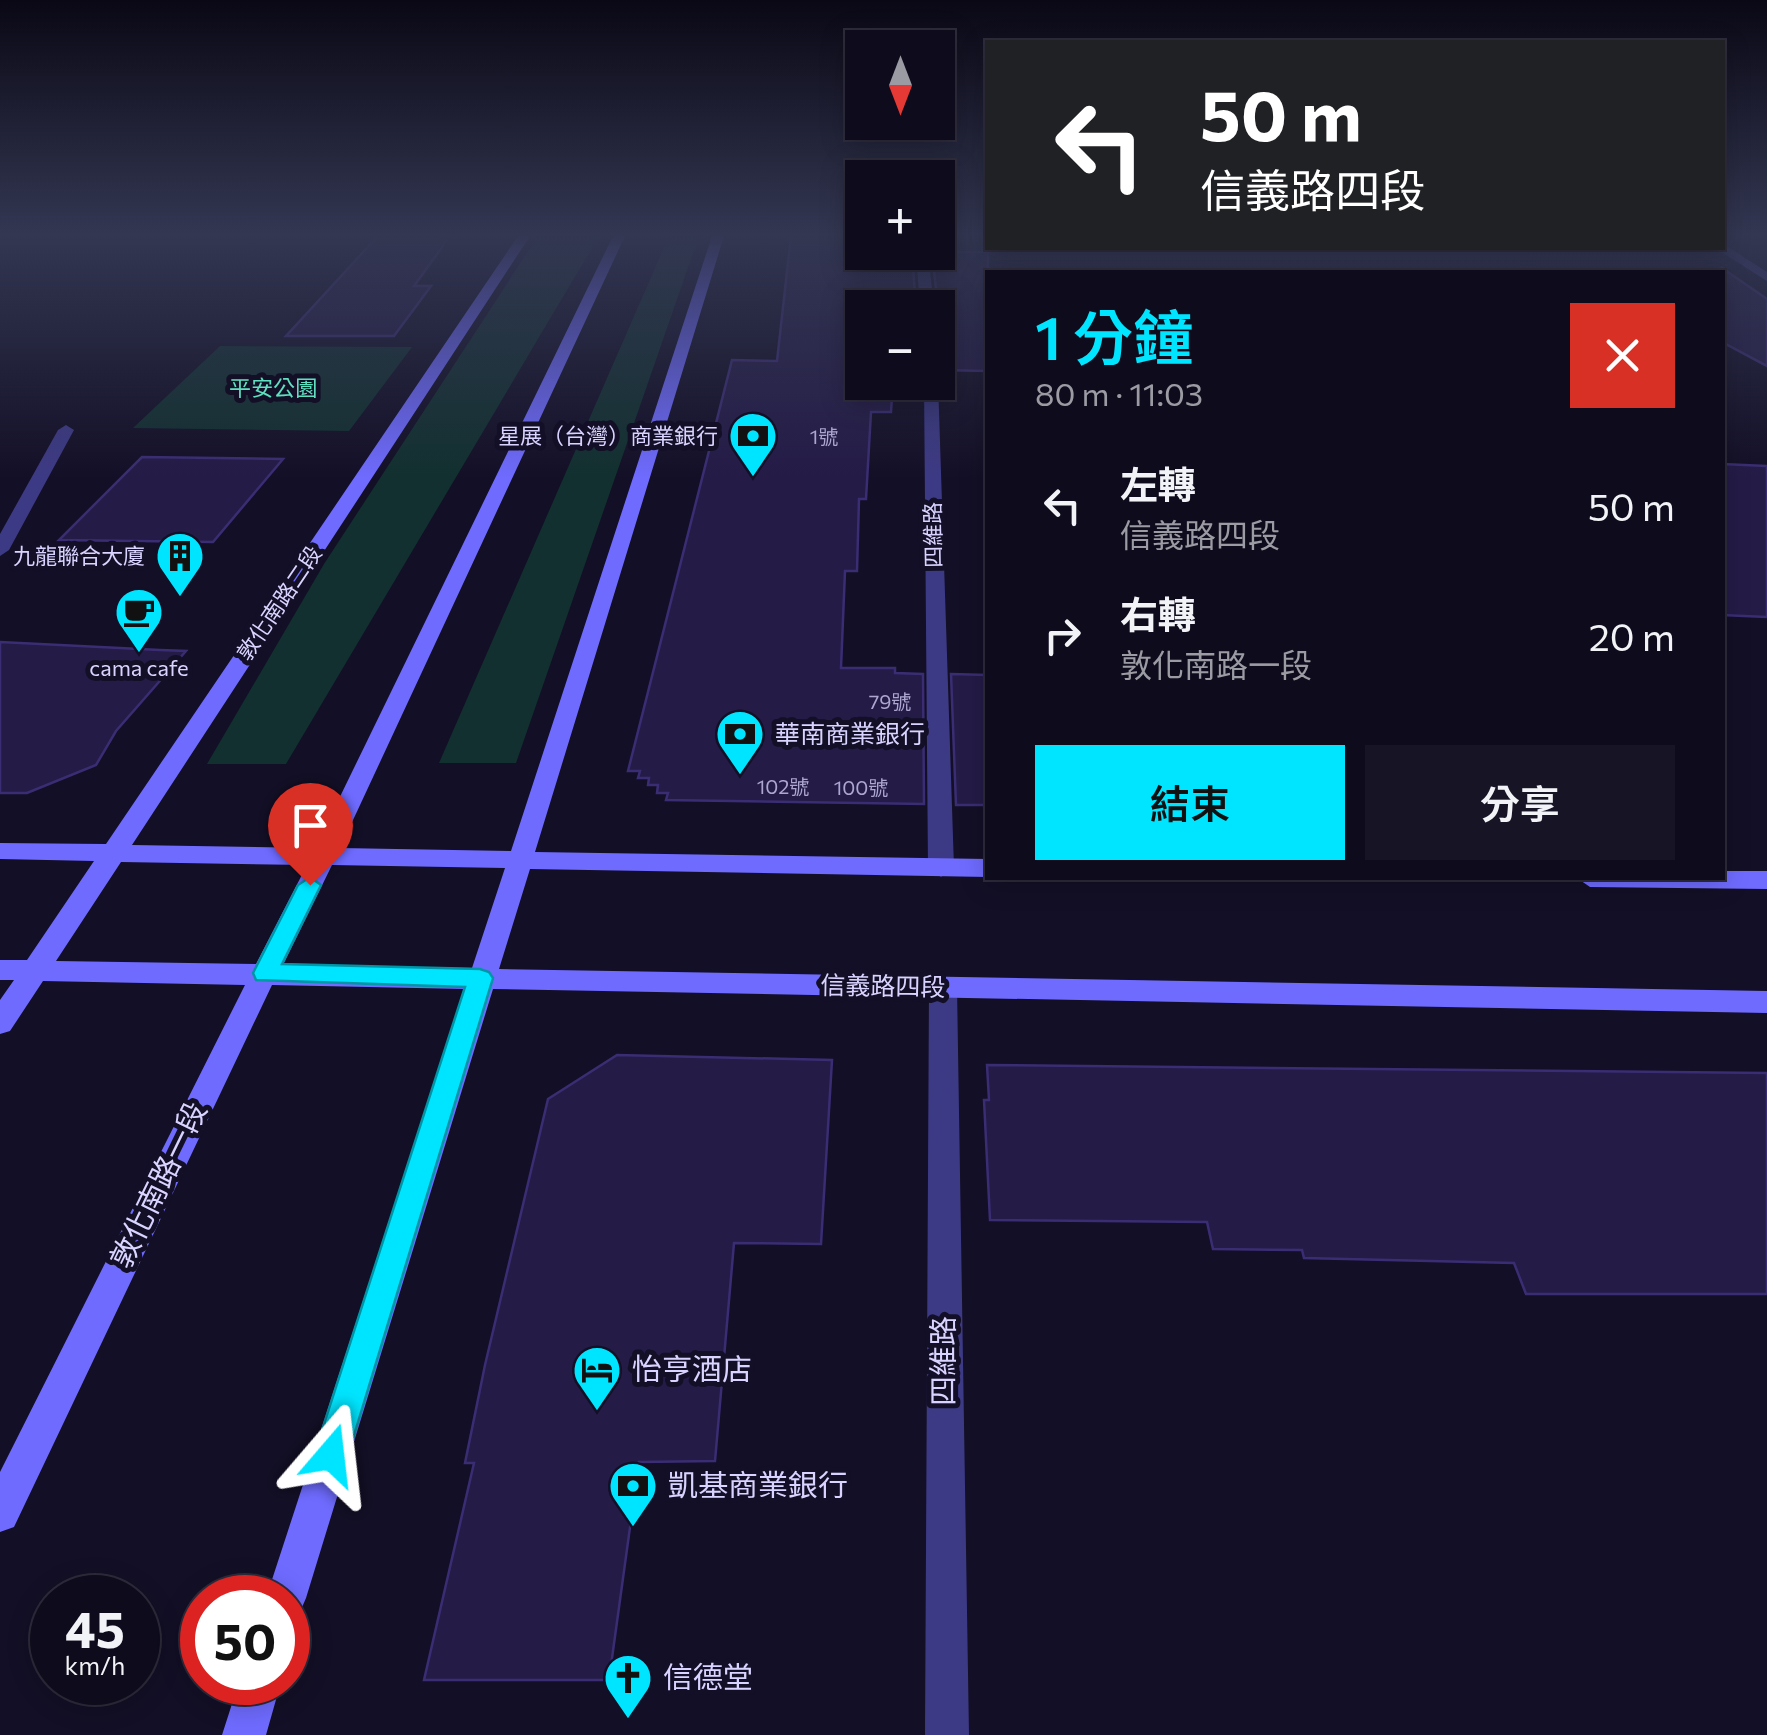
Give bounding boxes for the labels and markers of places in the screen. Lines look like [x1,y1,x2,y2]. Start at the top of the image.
bank icon: 星展（台灣）商業銀行 [727,410,779,478]
place label: 星展（台灣）商業銀行 [498,422,718,449]
building icon: 九龍聯合大廈 [154,530,206,598]
place label: 九龍聯合大廈 [13,542,145,569]
cafe icon: cama cafe [113,586,165,654]
place label: cama cafe [89,654,189,681]
bank icon: 華南商業銀行 [714,708,766,776]
place label: 華南商業銀行 [775,718,925,748]
pin [268,783,353,886]
hotel icon: 怡亨酒店 [571,1344,623,1412]
place label: 怡亨酒店 [632,1349,752,1386]
bank icon: 凱基商業銀行 [607,1460,659,1528]
place label: 凱基商業銀行 [668,1465,848,1502]
church icon: 信德堂 [602,1652,654,1720]
place label: 信德堂 [663,1657,753,1694]

